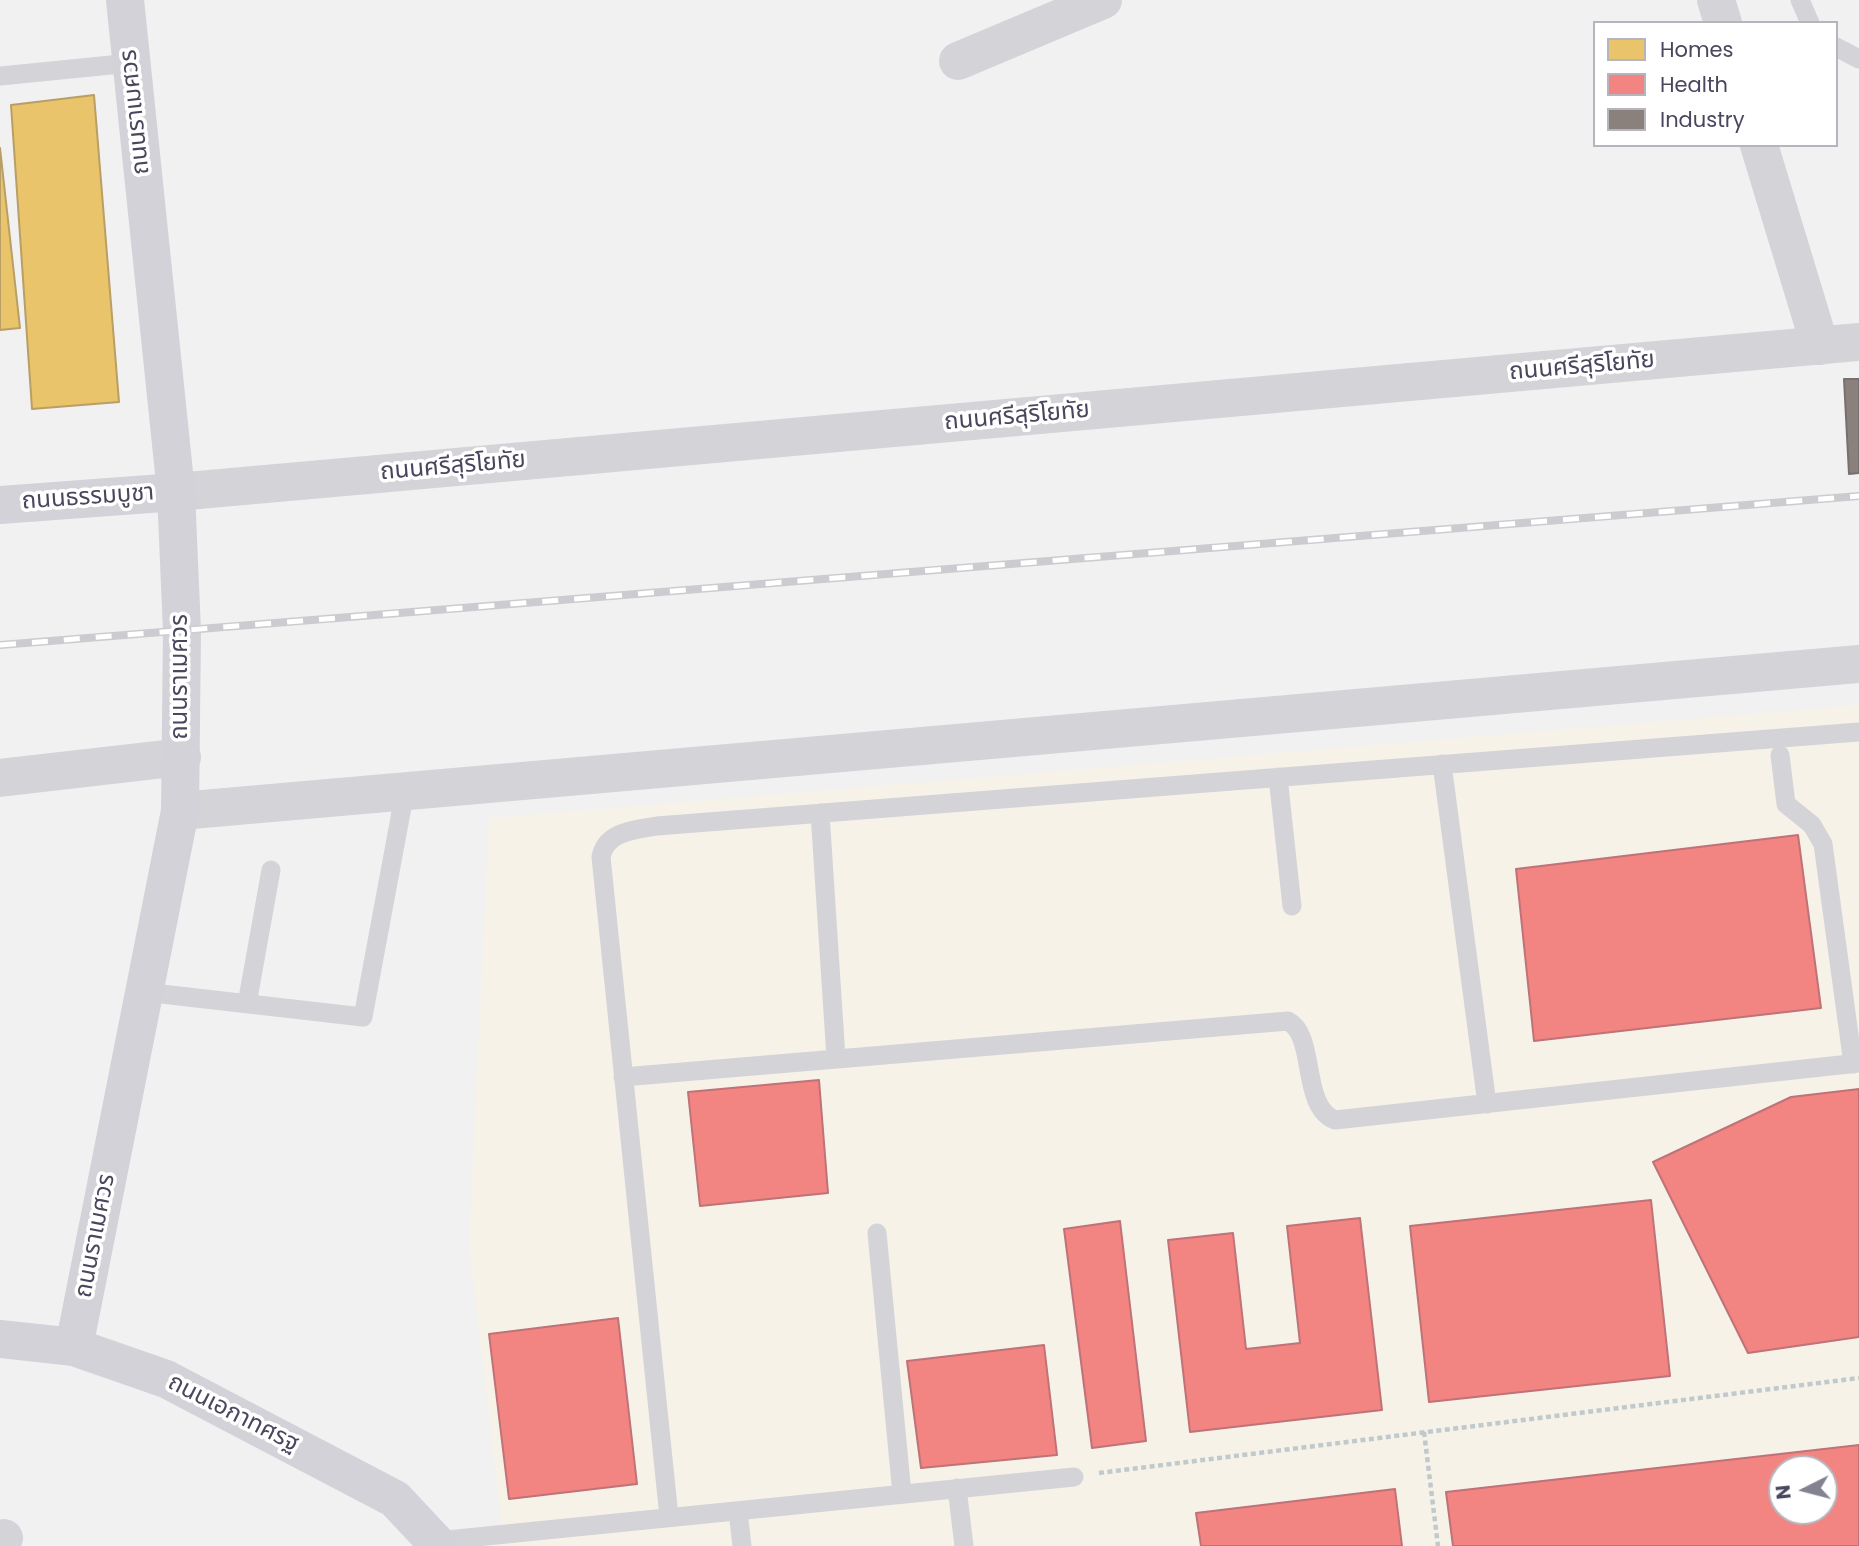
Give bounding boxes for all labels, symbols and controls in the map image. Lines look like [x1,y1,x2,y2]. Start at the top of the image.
legend [1593,21,1838,147]
text: Homes [1660,35,1734,64]
street label: ถนนราเมศวร [115,48,157,176]
text: Health [1660,70,1728,99]
text: Industry [1660,105,1745,134]
street label: ถนนศรีสุริโยทัย [1508,346,1656,388]
street label: ถนนศรีสุริโยทัย [943,396,1091,438]
street label: ถนนศรีสุริโยทัย [379,446,527,488]
street label: ถนนธรรมบูชา [21,479,155,517]
street label: ถนนราเมศวร [167,614,195,740]
street label: ถนนราเมศวร [70,1172,122,1300]
street label: ถนนเอกาทศรฐ [163,1369,303,1459]
north arrow [1768,1455,1838,1525]
text: N [1769,1484,1798,1501]

